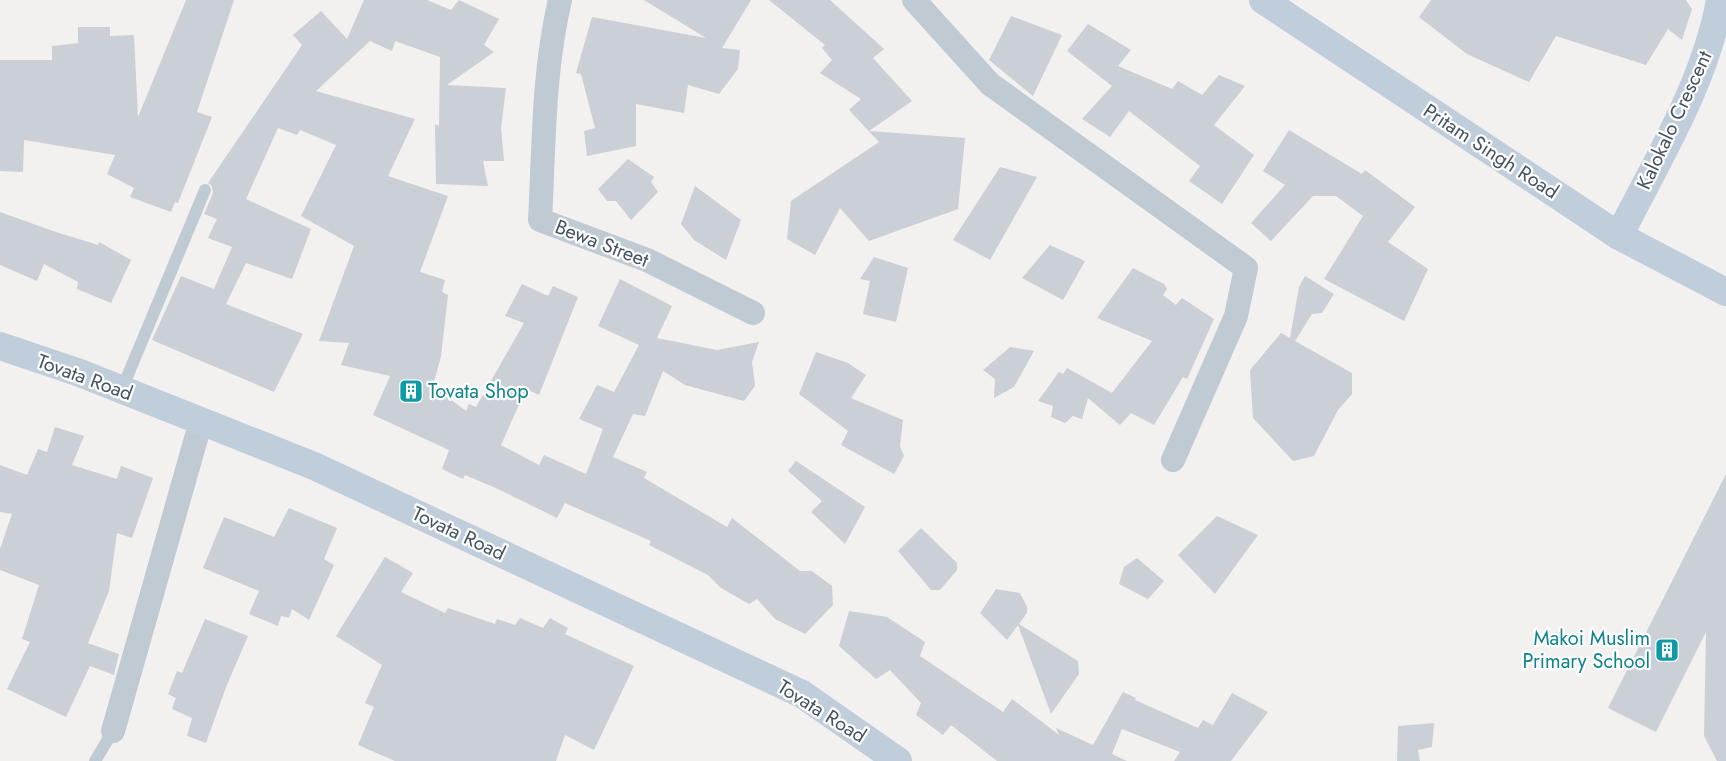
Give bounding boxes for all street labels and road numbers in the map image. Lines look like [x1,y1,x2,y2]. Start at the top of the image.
street label: Kalokalo Crescent [1630,46,1719,194]
street label: Pritam Singh Road [1417,97,1564,206]
street label: Bewa Street [551,212,653,275]
street label: Tovata Road [33,347,137,408]
street label: Tovata Road [407,499,510,568]
street label: Tovata Road [772,673,872,750]

